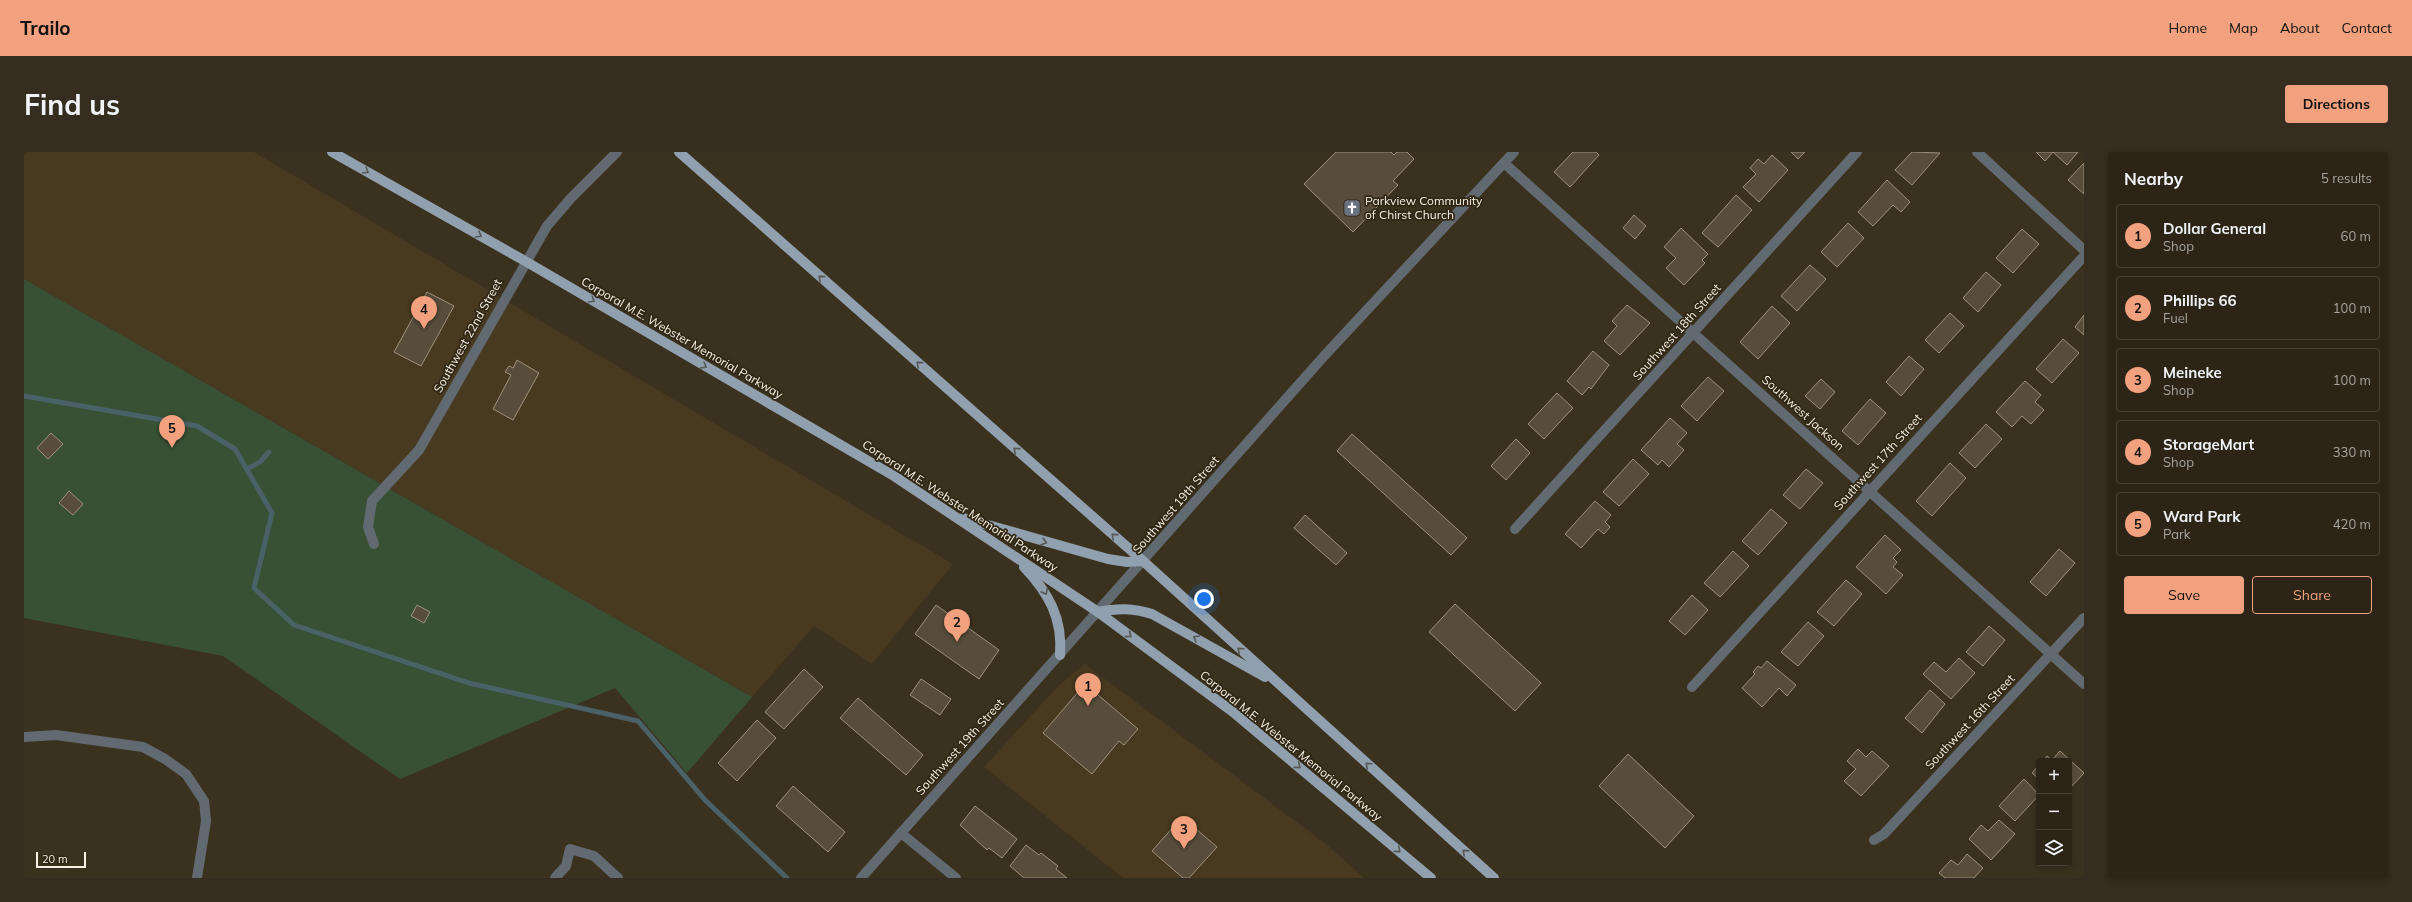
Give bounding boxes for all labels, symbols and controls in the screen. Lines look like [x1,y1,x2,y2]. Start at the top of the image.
text: Trailo [20,16,71,40]
text: Home [2168,19,2207,37]
text: Map [2229,19,2258,37]
text: About [2280,19,2320,37]
text: Contact [2342,19,2392,37]
button: Directions [2285,85,2388,123]
text: Find us [24,87,120,122]
one-way arrow [362,167,369,174]
text: Nearby [2124,168,2183,189]
text: 5 results [2321,170,2372,186]
place label: Parkview Community of Chirst Church [1365,193,1483,222]
church icon: Parkview Community of Chirst Church [1342,198,1362,218]
text: Dollar General [2163,219,2266,238]
text: 1 [2134,228,2142,244]
text: 60 m [2341,228,2371,244]
one-way arrow [475,231,482,238]
text: Shop [2163,238,2194,254]
street label: Corporal M.E. Webster Memorial Parkway [579,273,786,402]
one-way arrow [818,275,826,282]
street label: Southwest 22nd Street [430,276,505,395]
street label: Southwest 18th Street [1629,280,1724,383]
text: Phillips 66 [2163,291,2237,310]
pin: 4 [411,296,437,329]
one-way arrow [588,296,595,303]
text: 2 [2134,300,2142,316]
text: 100 m [2333,300,2371,316]
text: Fuel [2163,310,2188,326]
one-way arrow [700,361,707,368]
one-way arrow [916,361,923,368]
text: Meineke [2163,363,2222,382]
street label: Southwest Jackson [1759,372,1848,454]
text: 3 [2134,372,2142,388]
text: 100 m [2333,372,2371,388]
text: Shop [2163,382,2194,398]
street label: Southwest 17th Street [1830,410,1925,513]
pin: 5 [159,415,185,448]
text: StorageMart [2163,435,2254,454]
street label: Corporal M.E. Webster Memorial Parkway [860,437,1062,575]
text: 4 [2134,444,2142,460]
text: 330 m [2333,444,2371,460]
one-way arrow [1013,447,1021,454]
street label: Southwest 19th Street [1129,453,1222,557]
text: Shop [2163,454,2194,470]
text: Ward Park [2163,507,2241,526]
text: 5 [2134,516,2142,532]
text: 420 m [2333,516,2371,532]
text: Park [2163,526,2190,542]
one-way arrow [1111,533,1118,540]
one-way arrow [1041,537,1048,546]
button: Save [2124,576,2244,614]
button: Share [2252,576,2372,614]
one-way arrow [1040,588,1048,595]
your location [1194,589,1214,609]
pin: 2 [944,609,970,642]
one-way arrow [1125,630,1132,637]
one-way arrow [1193,636,1200,643]
one-way arrow [1238,647,1245,654]
street label: Corporal M.E. Webster Memorial Parkway [1197,667,1386,824]
street label: Southwest 16th Street [1922,671,2018,772]
pin: 1 [1075,673,1101,706]
street label: Southwest 19th Street [912,695,1007,798]
map controls [2036,758,2072,866]
button: + [2036,758,2072,794]
one-way arrow [1294,762,1301,769]
one-way arrow [1365,762,1373,769]
button: − [2036,794,2072,830]
pin: 3 [1171,816,1197,849]
button: layers [2036,830,2072,866]
one-way arrow [1393,846,1400,853]
scale bar [36,850,86,869]
one-way arrow [1462,850,1469,857]
text: 20 m [42,852,68,866]

